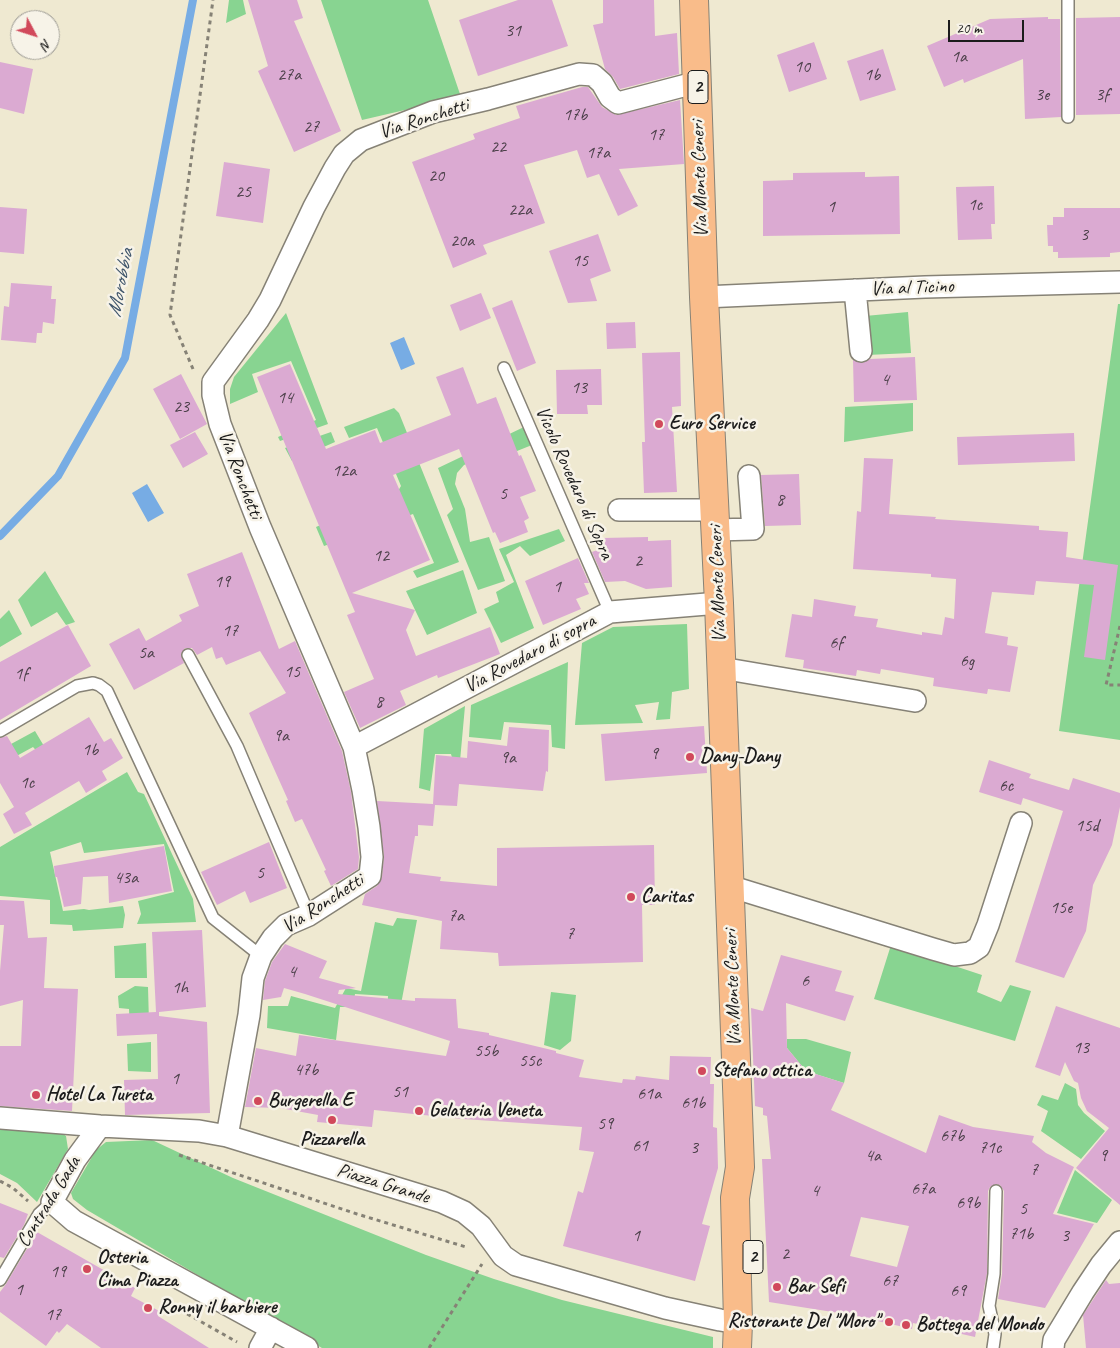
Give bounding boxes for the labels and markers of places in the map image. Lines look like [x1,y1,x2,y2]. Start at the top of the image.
place label: Euro Service [669,412,755,436]
marker: Euro Service [653,418,665,430]
place label: Dany-Dany [700,745,780,769]
marker: Dany-Dany [684,751,696,763]
place label: Caritas [641,885,693,909]
marker: Caritas [625,891,637,903]
place label: Stefano ottica [712,1059,811,1083]
marker: Stefano ottica [696,1065,708,1077]
place label: Hotel La Tureta [46,1083,152,1107]
marker: Hotel La Tureta [30,1089,42,1101]
place label: Burgerella E [268,1089,352,1113]
marker: Burgerella E [252,1095,264,1107]
place label: Gelateria Veneta [429,1099,542,1123]
marker: Gelateria Veneta [413,1105,425,1117]
marker: Pizzarella [326,1114,338,1126]
place label: Pizzarella [300,1128,364,1152]
place label: Osteria Cima Piazza [97,1246,178,1293]
marker: Osteria Cima Piazza [81,1263,93,1275]
place label: Bar Sefi [787,1275,844,1299]
marker: Bar Sefi [771,1281,783,1293]
place label: Ronny il barbiere [158,1296,276,1320]
marker: Ronny il barbiere [142,1302,154,1314]
place label: Ristorante Del "Moro" [727,1310,879,1334]
place label: Bottega del Mondo [916,1313,1044,1337]
marker: Ristorante Del "Moro" [883,1316,895,1328]
marker: Bottega del Mondo [900,1319,912,1331]

